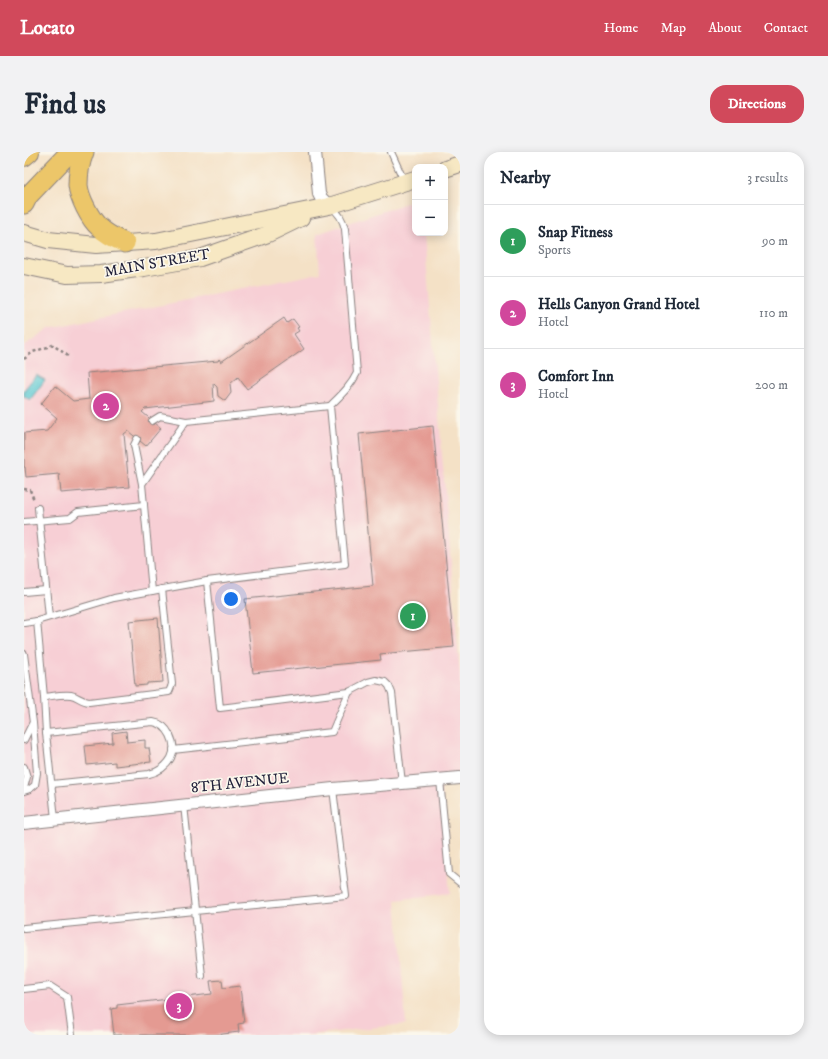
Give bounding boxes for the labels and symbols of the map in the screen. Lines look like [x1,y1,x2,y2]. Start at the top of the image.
street label: MAIN STREET [103,244,212,282]
pin: 2 [93,391,119,421]
your location [221,589,241,609]
pin: 1 [400,601,426,631]
street label: 8TH AVENUE [190,768,290,798]
pin: 3 [166,991,192,1021]

